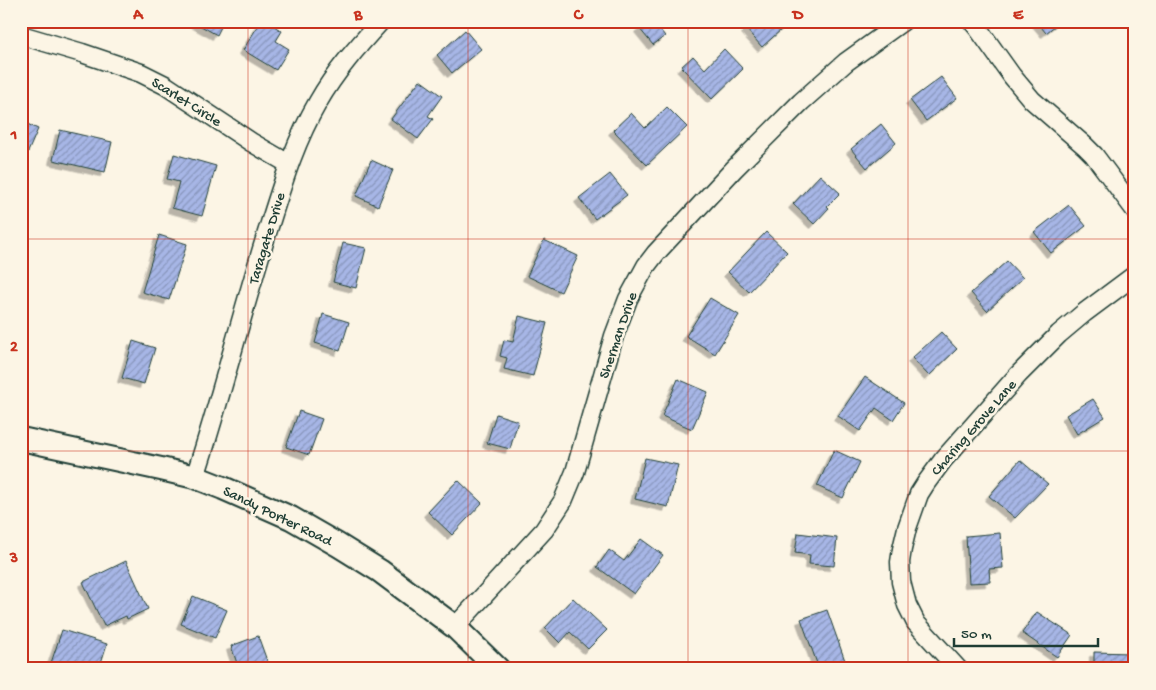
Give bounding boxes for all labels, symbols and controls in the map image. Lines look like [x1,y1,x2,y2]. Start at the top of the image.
text: A [132,7,144,26]
text: B [353,7,363,26]
text: C [573,7,584,26]
text: D [791,7,804,26]
text: E [1013,7,1024,26]
street label: Scarlet Circle [148,74,225,131]
text: 1 [10,127,17,146]
street label: Taragate Drive [245,190,290,287]
street label: Sherman Drive [596,290,642,381]
text: 2 [10,339,18,358]
street label: Charing Grove Lane [928,376,1021,480]
street label: Sandy Porter Road [220,483,336,551]
text: 3 [9,550,18,569]
scale bar [954,615,1097,647]
text: 50 m [961,626,992,644]

